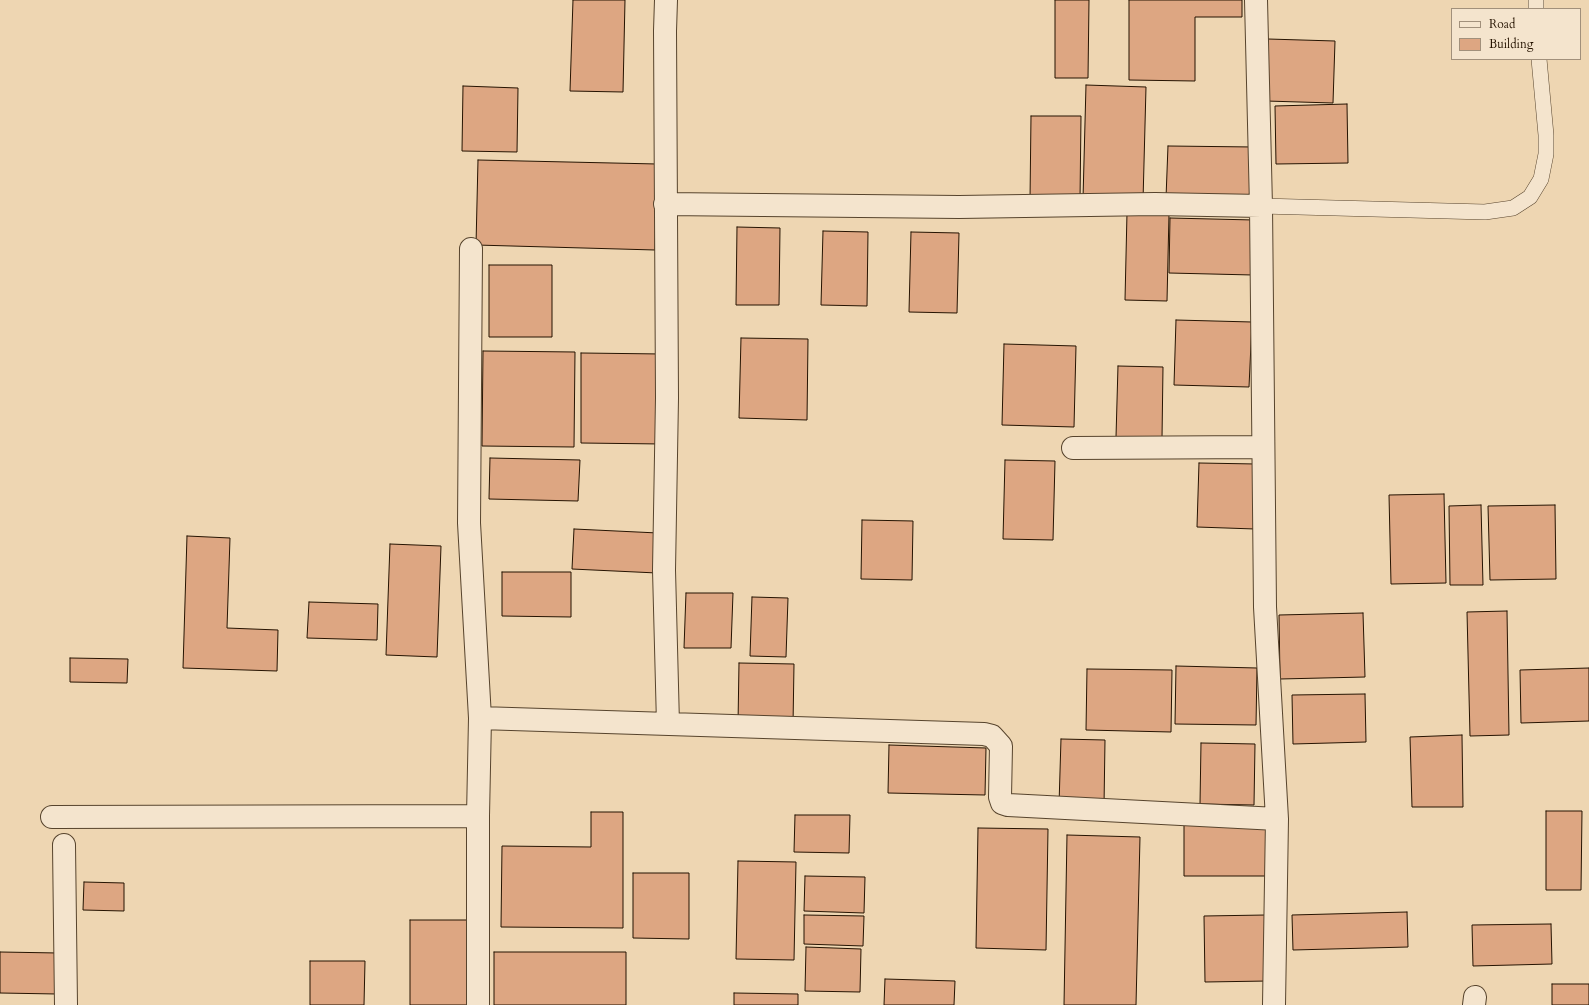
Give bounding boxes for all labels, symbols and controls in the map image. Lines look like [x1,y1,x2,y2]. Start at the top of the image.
legend [1451,8,1581,60]
text: Road [1489,16,1515,32]
text: Building [1489,36,1533,52]

